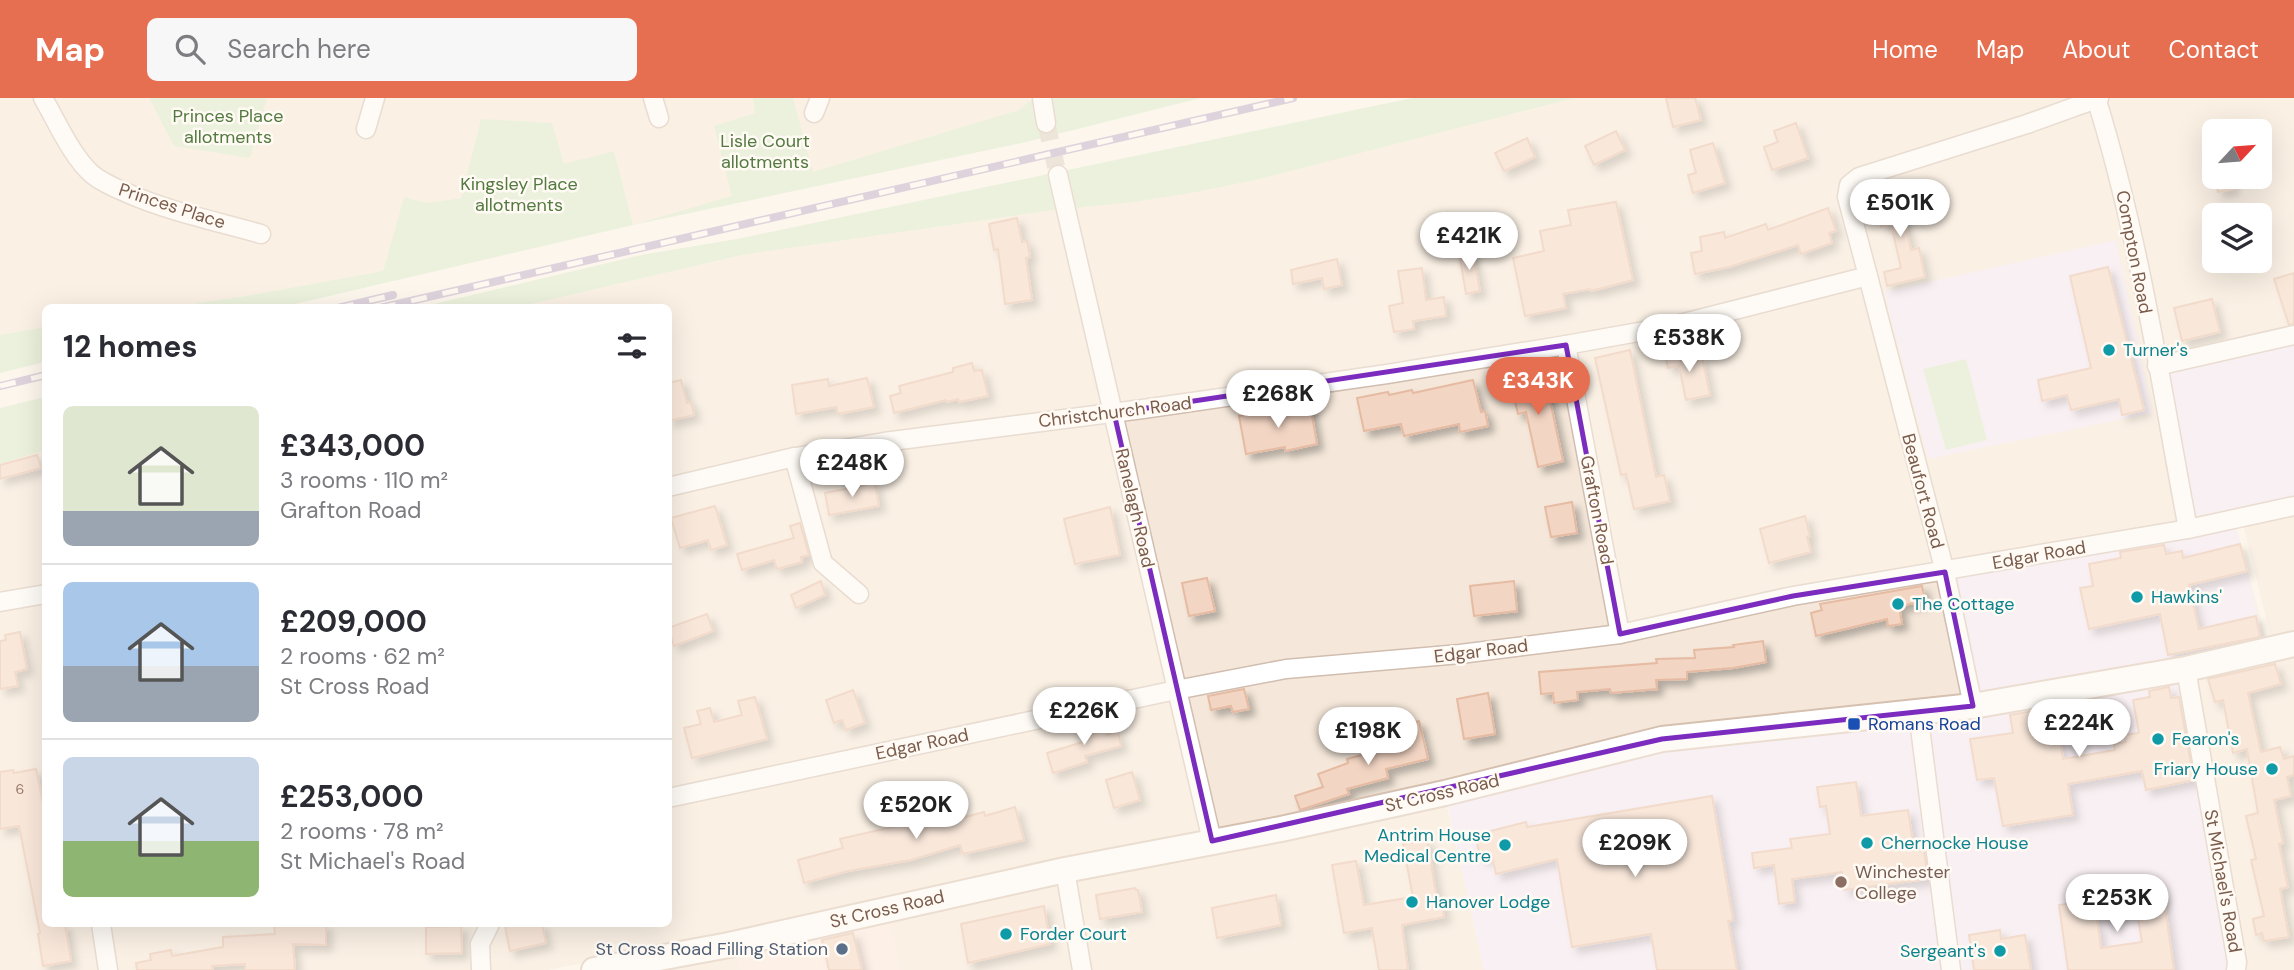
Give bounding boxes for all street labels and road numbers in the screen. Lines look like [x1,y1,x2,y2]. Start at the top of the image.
street label: Princes Place [116,177,228,235]
street label: Compton Road [2110,188,2158,316]
street label: Christchurch Road [1037,391,1193,433]
street label: Beaufort Road [1896,431,1950,551]
street label: Ranelagh Road [1110,446,1160,570]
street label: Grafton Road [1575,453,1619,567]
street label: Edgar Road [1990,535,2088,575]
street label: Edgar Road [1433,633,1529,669]
street label: Edgar Road [873,722,971,766]
street label: St Cross Road [1382,768,1502,818]
street label: St Michael's Road [2199,808,2247,954]
street label: St Cross Road [827,884,947,934]

